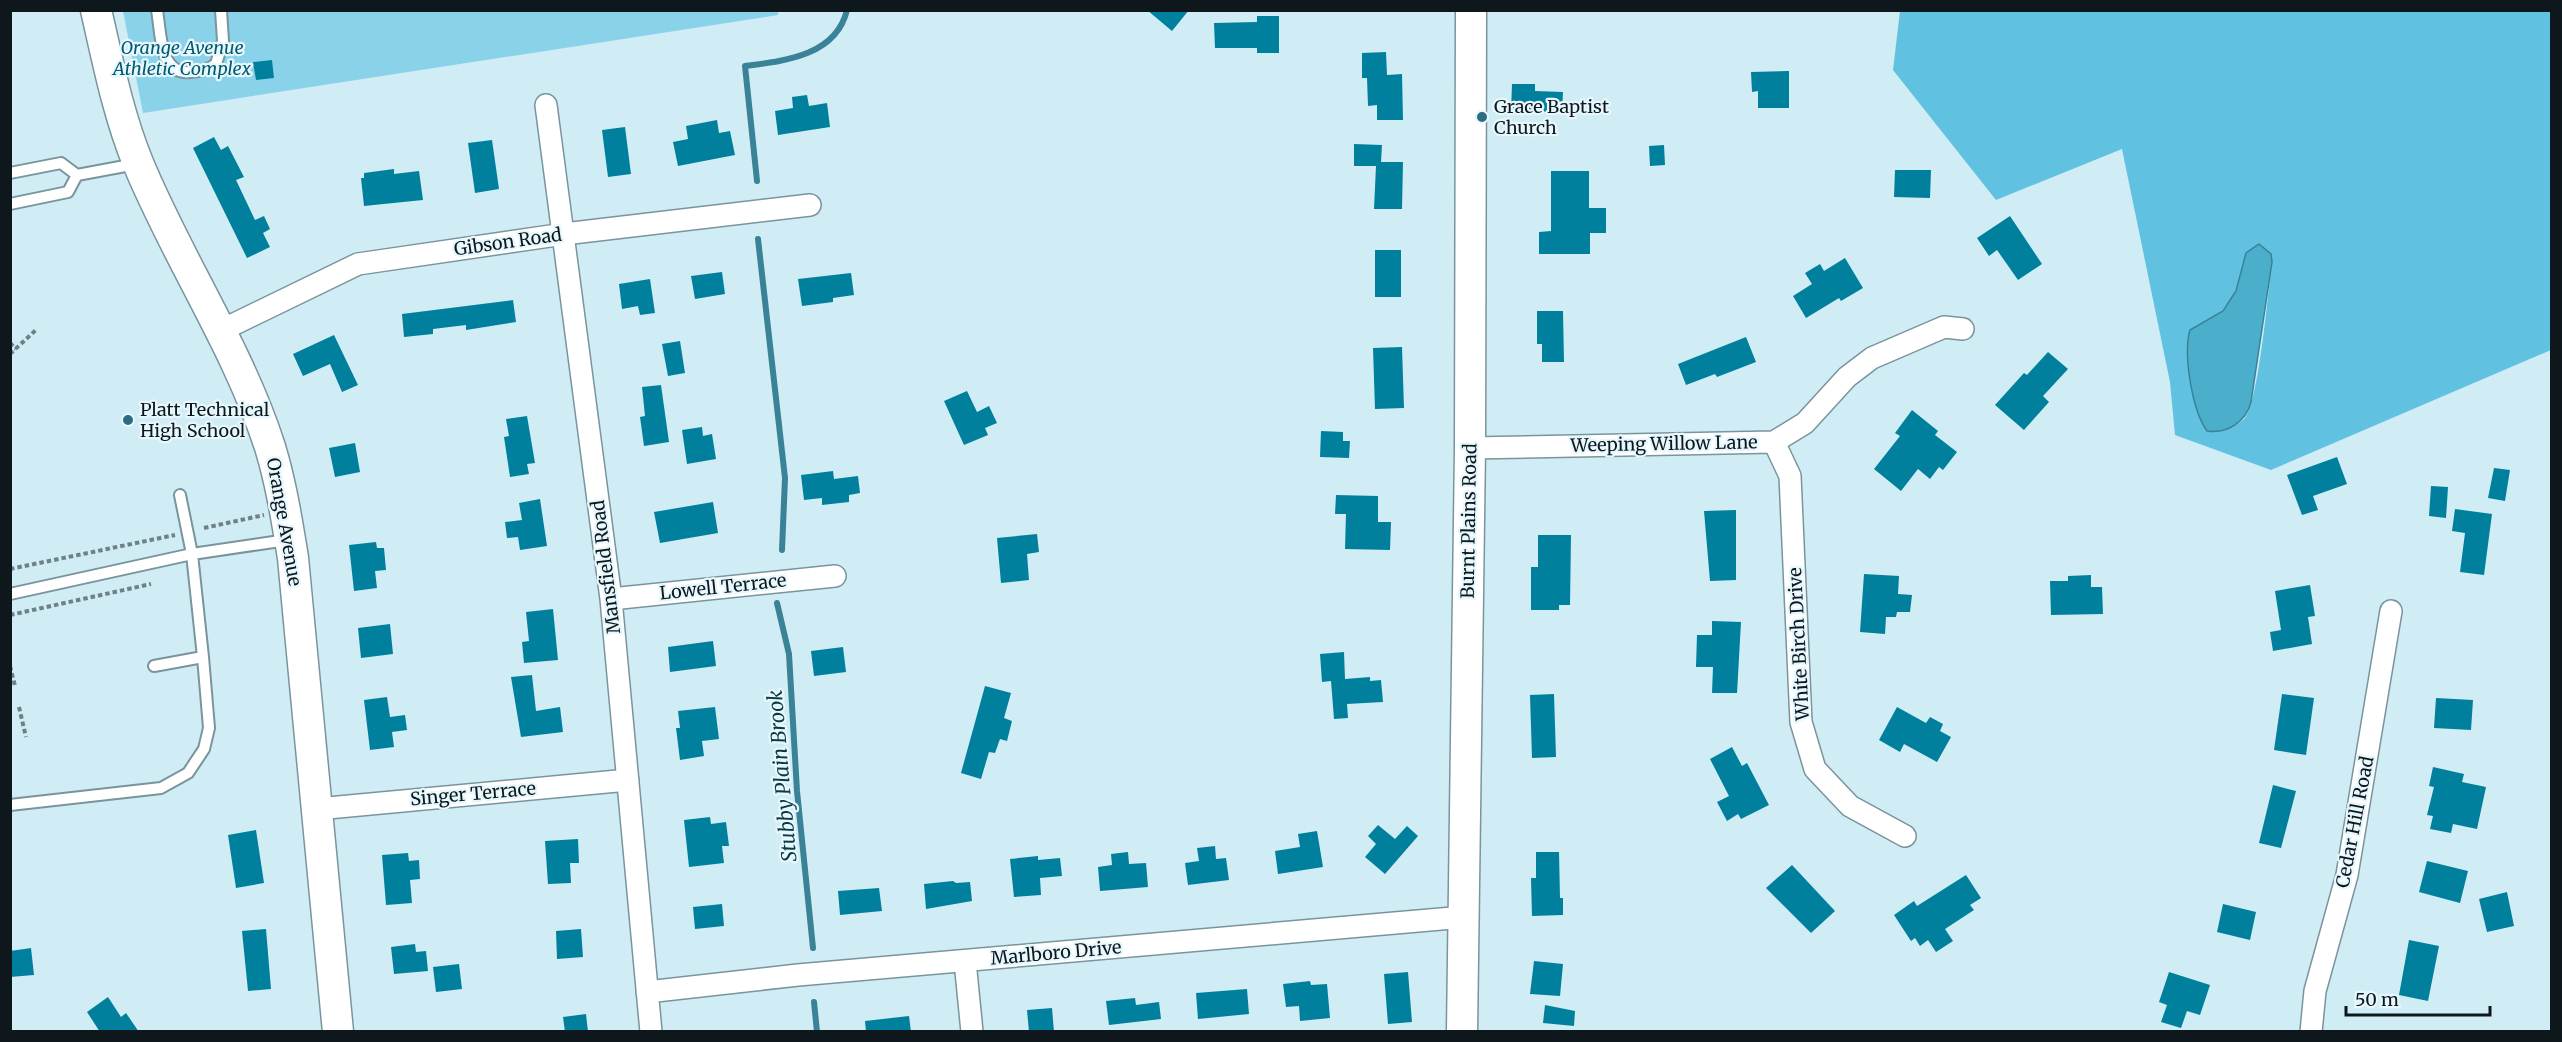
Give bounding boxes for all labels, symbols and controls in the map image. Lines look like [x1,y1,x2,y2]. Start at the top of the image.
park label: Orange Avenue Athletic Complex [111,36,252,80]
place label: Grace Baptist Church [1494,95,1609,139]
marker: Grace Baptist Church [1475,110,1489,124]
street label: Gibson Road [453,223,563,260]
place label: Platt Technical High School [140,398,270,442]
marker: Platt Technical High School [121,413,135,427]
street label: Weeping Willow Lane [1569,430,1758,457]
street label: Burnt Plains Road [1456,443,1481,599]
street label: Orange Avenue [262,456,307,588]
street label: Mansfield Road [586,499,625,635]
street label: White Birch Drive [1783,567,1814,722]
street label: Lowell Terrace [658,568,787,605]
water label: Stubby Plain Brook [762,689,801,863]
street label: Cedar Hill Road [2330,754,2379,890]
street label: Singer Terrace [409,777,537,810]
street label: Marlboro Drive [990,935,1122,970]
scale bar [2346,979,2490,1017]
text: 50 m [2355,988,2399,1011]

